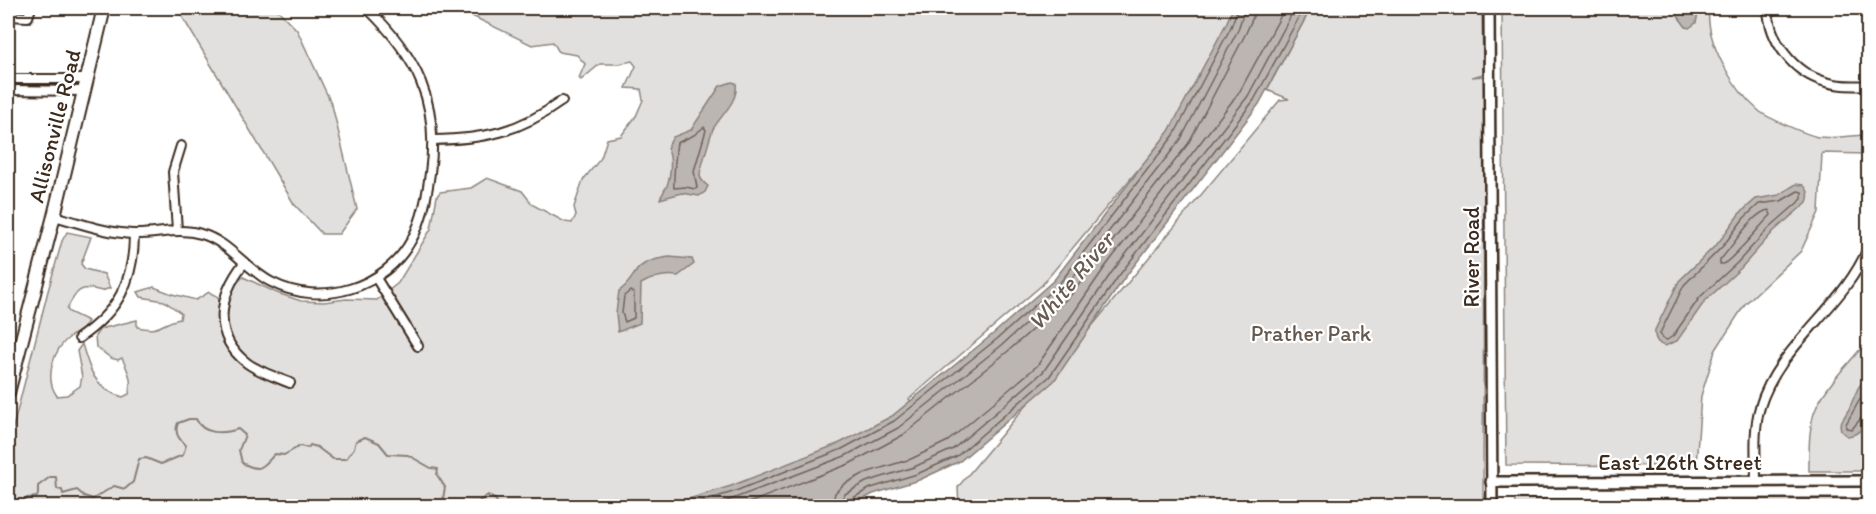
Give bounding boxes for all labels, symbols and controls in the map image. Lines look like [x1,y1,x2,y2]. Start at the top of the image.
street label: Allisonville Road [22,46,87,206]
street label: River Road [1458,206,1485,308]
water label: White River [1021,224,1121,335]
park label: Prather Park [1251,320,1372,347]
street label: East 126th Street [1598,449,1762,476]

